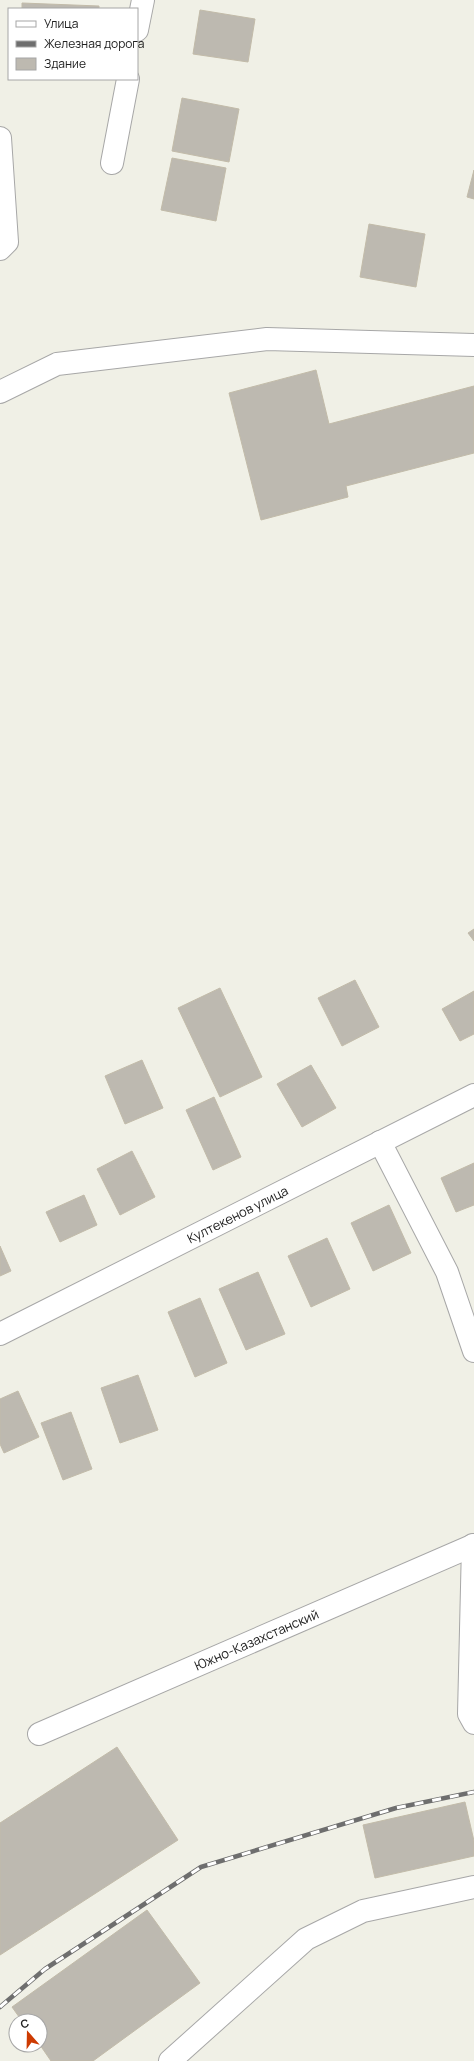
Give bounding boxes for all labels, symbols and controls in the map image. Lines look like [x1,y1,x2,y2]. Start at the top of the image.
legend [8,8,138,80]
text: Улица [44,15,78,32]
text: Железная дорога [44,35,144,52]
text: Здание [44,55,86,72]
street label: Култекенов улица [184,1181,291,1247]
street label: Южно-Казахстанский [191,1605,321,1674]
north arrow [8,2013,48,2053]
text: С [18,2015,31,2032]

